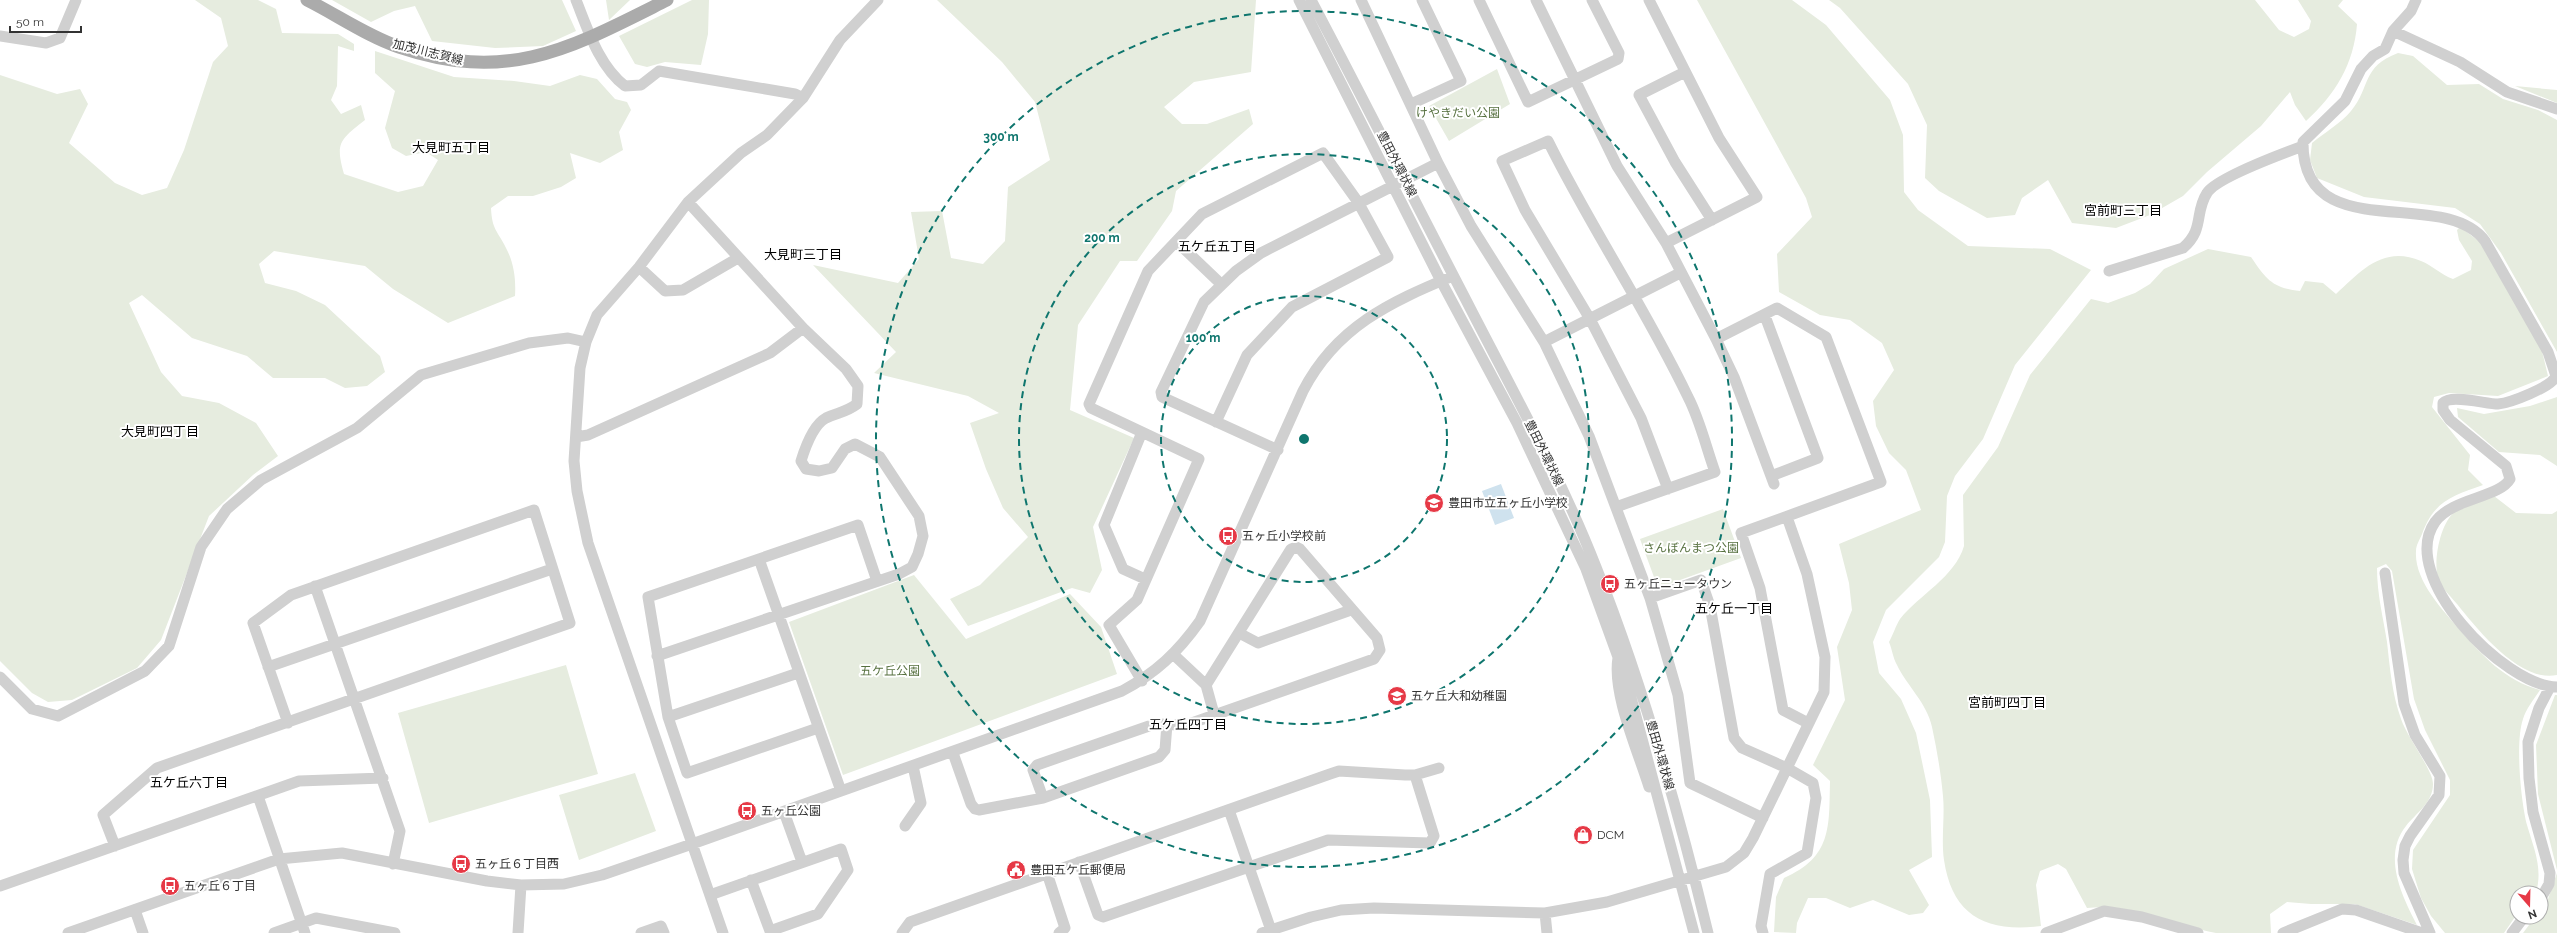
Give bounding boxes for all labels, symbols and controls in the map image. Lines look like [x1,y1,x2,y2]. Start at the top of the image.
scale bar [10,8,81,34]
text: 50 m [16,15,44,29]
street label: 加茂川志賀線 [391,36,465,68]
park label: けやきだい公園 [1416,106,1500,120]
street label: 豊田外環状線 [1374,129,1420,199]
text: 300 m [983,130,1019,144]
district label: 大見町五丁目 [412,140,490,155]
district label: 宮前町三丁目 [2084,203,2162,218]
text: 200 m [1084,231,1120,245]
district label: 五ケ丘五丁目 [1178,239,1256,254]
district label: 大見町三丁目 [764,247,842,262]
text: 100 m [1186,331,1220,345]
street label: 豊田外環状線 [1522,418,1566,488]
district label: 大見町四丁目 [121,424,199,439]
centre of rings [1297,432,1311,446]
school or university icon: 豊田市立五ヶ丘小学校 [1423,492,1445,514]
place label: 豊田市立五ヶ丘小学校 [1448,496,1568,510]
bus stop icon: 五ヶ丘小学校前 [1217,525,1239,547]
place label: 五ヶ丘小学校前 [1242,529,1326,543]
park label: さんぼんまつ公園 [1643,541,1739,555]
bus stop icon: 五ヶ丘ニュータウン [1599,573,1621,595]
place label: 五ヶ丘ニュータウン [1624,577,1732,591]
district label: 五ケ丘一丁目 [1695,601,1773,616]
park label: 五ケ丘公園 [860,664,920,678]
school or university icon: 五ケ丘大和幼稚園 [1386,685,1408,707]
place label: 五ケ丘大和幼稚園 [1411,689,1507,703]
district label: 宮前町四丁目 [1968,695,2046,710]
district label: 五ケ丘四丁目 [1149,717,1227,732]
street label: 豊田外環状線 [1643,718,1677,792]
district label: 五ケ丘六丁目 [150,775,228,790]
bus stop icon: 五ヶ丘公園 [736,800,758,822]
place label: 五ヶ丘公園 [761,804,821,818]
shop icon: DCM [1572,824,1594,846]
place label: DCM [1597,828,1624,842]
bus stop icon: 五ヶ丘６丁目西 [450,853,472,875]
place label: 五ヶ丘６丁目西 [475,857,559,871]
public building icon: 豊田五ケ丘郵便局 [1005,859,1027,881]
place label: 豊田五ケ丘郵便局 [1030,863,1126,877]
bus stop icon: 五ヶ丘６丁目 [159,875,181,897]
place label: 五ヶ丘６丁目 [184,879,256,893]
north arrow [2509,885,2549,925]
text: N [2526,906,2538,921]

